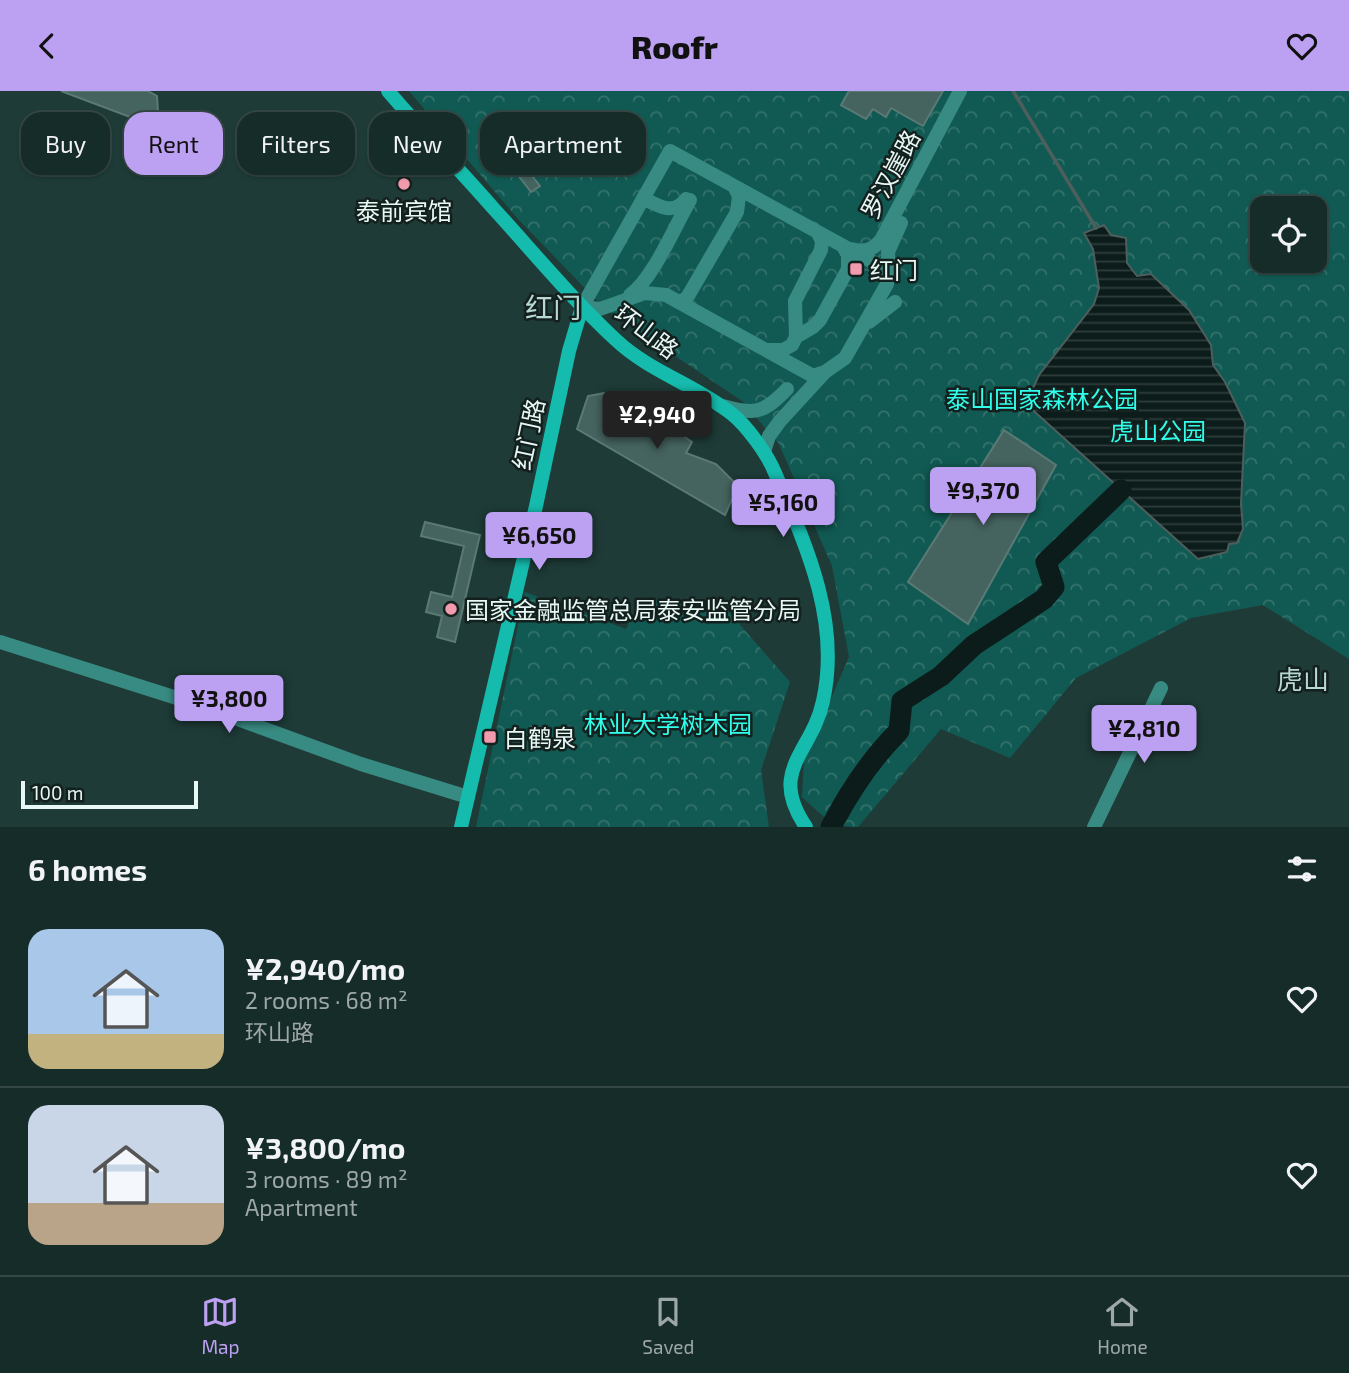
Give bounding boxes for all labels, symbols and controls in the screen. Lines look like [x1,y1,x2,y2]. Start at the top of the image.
icon: back [28,27,66,65]
text: Roofr [631,27,718,65]
icon: heart [1283,27,1321,65]
chip: Buy [21,112,110,175]
chip: Rent [124,112,223,175]
chip: Filters [237,112,355,175]
chip: New [369,112,466,175]
chip: Apartment [480,112,646,175]
street label: 罗汉崖路 [855,125,925,223]
marker: 泰前宾馆 [396,176,412,192]
place label: 泰前宾馆 [356,196,452,225]
map controls [1250,196,1327,273]
button: locate [1250,196,1327,273]
place label: 红门 [870,255,918,284]
marker: 红门 [848,261,864,277]
district label: 红门 [525,290,581,324]
street label: 环山路 [610,298,684,364]
park label: 泰山国家森林公园 [946,384,1138,413]
pin: ¥2,940 [600,391,714,451]
street label: 红门路 [506,396,550,472]
text: ¥2,940 [619,400,695,428]
park label: 虎山公园 [1110,416,1206,445]
pin: ¥9,370 [926,467,1040,527]
text: ¥9,370 [946,476,1020,504]
pin: ¥5,160 [726,479,840,539]
text: ¥5,160 [748,488,818,516]
pin: ¥6,650 [482,512,596,572]
text: ¥6,650 [501,521,577,549]
place label: 国家金融监管总局泰安监管分局 [465,595,801,624]
marker: 国家金融监管总局泰安监管分局 [443,601,459,617]
district label: 虎山 [1277,663,1329,694]
pin: ¥3,800 [172,675,286,735]
text: ¥3,800 [190,684,268,712]
pin: ¥2,810 [1087,705,1201,765]
park label: 林业大学树木园 [584,709,752,738]
text: ¥2,810 [1108,714,1180,742]
place label: 白鹤泉 [504,723,576,752]
marker: 白鹤泉 [482,729,498,745]
scale bar [21,778,198,810]
text: 100 m [32,781,83,804]
icon: filters [1283,850,1321,888]
text: 6 homes [28,851,147,887]
text: ¥2,940/mo [245,950,405,986]
icon: home [84,957,168,1041]
icon: heart [1283,980,1321,1018]
text: 2 rooms · 68 m² [245,986,408,1014]
text: 环山路 [245,1018,314,1046]
text: ¥3,800/mo [245,1129,406,1165]
icon: home [84,1133,168,1217]
icon: heart [1283,1156,1321,1194]
text: 3 rooms · 89 m² [245,1165,407,1193]
text: Apartment [245,1193,358,1221]
tab: Map [201,1293,240,1358]
tab: Saved [642,1293,694,1358]
tab: Home [1097,1293,1148,1358]

